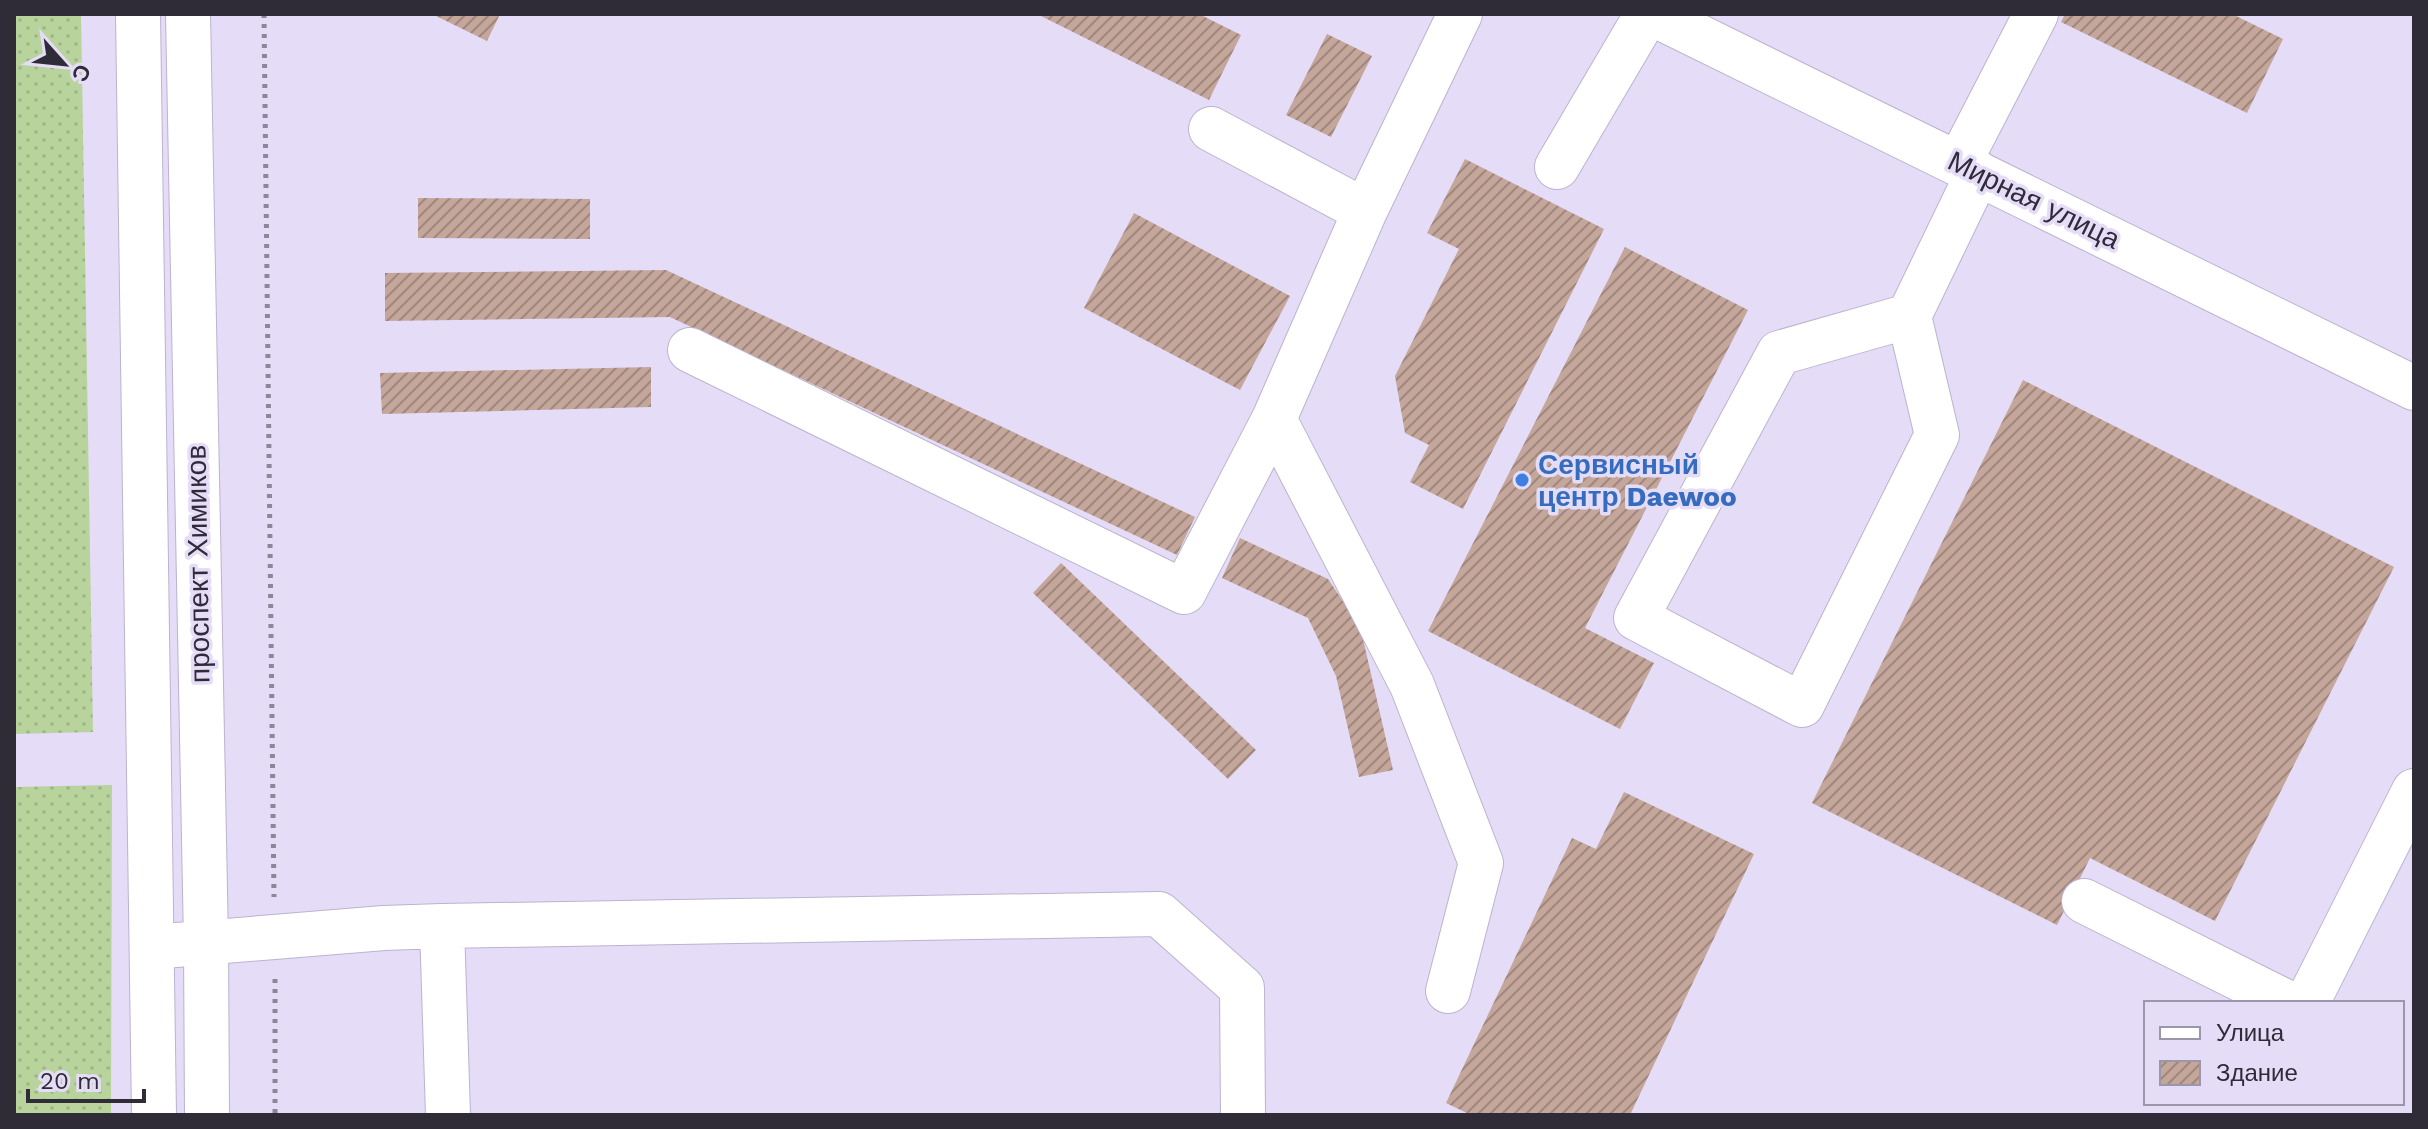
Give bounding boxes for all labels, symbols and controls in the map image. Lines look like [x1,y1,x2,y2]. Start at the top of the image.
north arrow [24,24,104,104]
text: С [67,60,96,86]
street label: Мирная улица [1943,144,2126,256]
street label: проспект Химиков [179,445,217,683]
place label: Сервисный центр Daewoo [1538,448,1737,513]
marker: Сервисный центр Daewoo [1513,471,1531,489]
legend [2144,1001,2404,1105]
text: Улица [2216,1019,2285,1047]
scale bar [28,1053,144,1103]
text: Здание [2216,1059,2298,1087]
text: 20 m [40,1067,100,1095]

